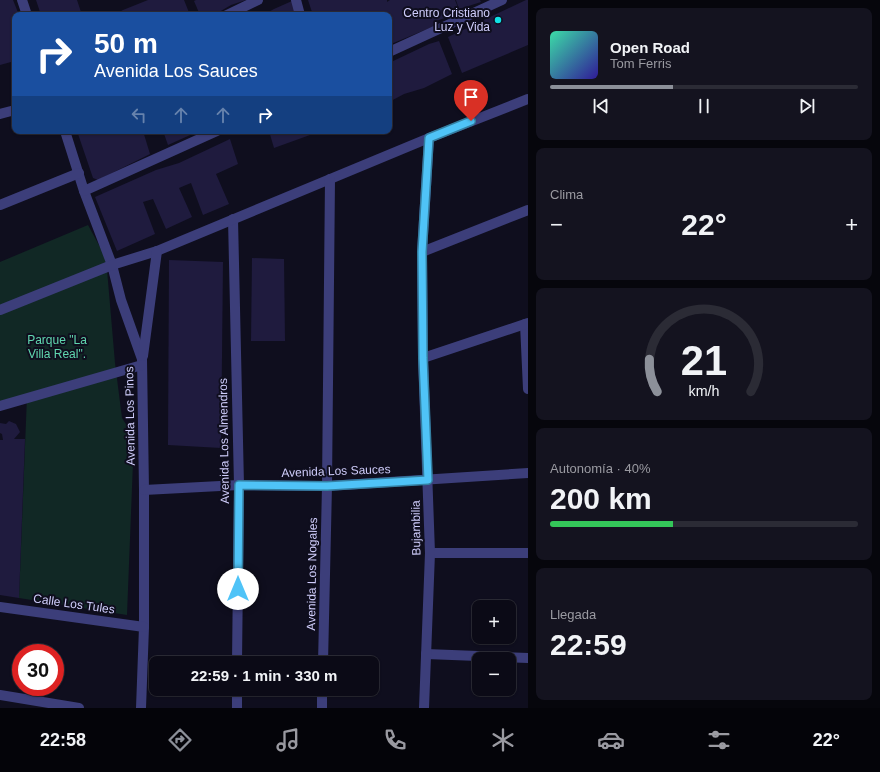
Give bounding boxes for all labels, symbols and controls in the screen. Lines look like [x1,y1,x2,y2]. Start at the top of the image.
place label: Centro Cristiano Luz y Vida [403,6,490,34]
marker: Centro Cristiano Luz y Vida [493,15,503,25]
icon: right [28,28,80,80]
text: 50 m [94,28,158,59]
text: Open Road [610,39,690,56]
text: Tom Ferris [610,56,671,71]
text: Avenida Los Sauces [94,61,258,81]
pin [454,80,488,121]
icon: arrive [460,86,482,108]
icon: previous [590,95,612,117]
icon: pause [693,95,715,117]
icon: next [796,95,818,117]
icon: left [128,104,150,126]
icon: ahead [170,104,192,126]
icon: ahead [212,104,234,126]
icon: right [254,104,276,126]
text: Clima [550,187,583,202]
text: 22° [681,208,727,241]
text: − [550,212,563,237]
text: + [845,212,858,237]
park label: Parque "La Villa Real". [27,333,87,361]
text: 21 [681,337,727,384]
street label: Avenida Los Pinos [122,366,138,466]
street label: Avenida Los Almendros [216,378,232,504]
text: km/h [689,383,720,399]
text: Autonomía · 40% [550,461,650,476]
street label: Avenida Los Sauces [281,462,391,480]
text: 200 km [550,482,652,515]
street label: Bujambilia [409,500,423,556]
street label: Avenida Los Nogales [304,517,320,631]
position arrow [217,568,259,610]
street label: Calle Los Tules [32,591,116,617]
map controls [472,600,516,696]
button: + [472,600,516,644]
text: Llegada [550,607,596,622]
text: 22:59 [550,628,627,661]
speed limit sign: 30 [12,644,64,696]
button: − [472,652,516,696]
text: 22:59 · 1 min · 330 m [191,667,337,684]
icon: directions [166,726,194,754]
icon: music [274,726,302,754]
icon: phone [381,726,409,754]
icon: climate [489,726,517,754]
icon: car [597,726,625,754]
icon: filters [705,726,733,754]
text: 22:58 [40,730,86,750]
text: 22° [813,730,840,750]

